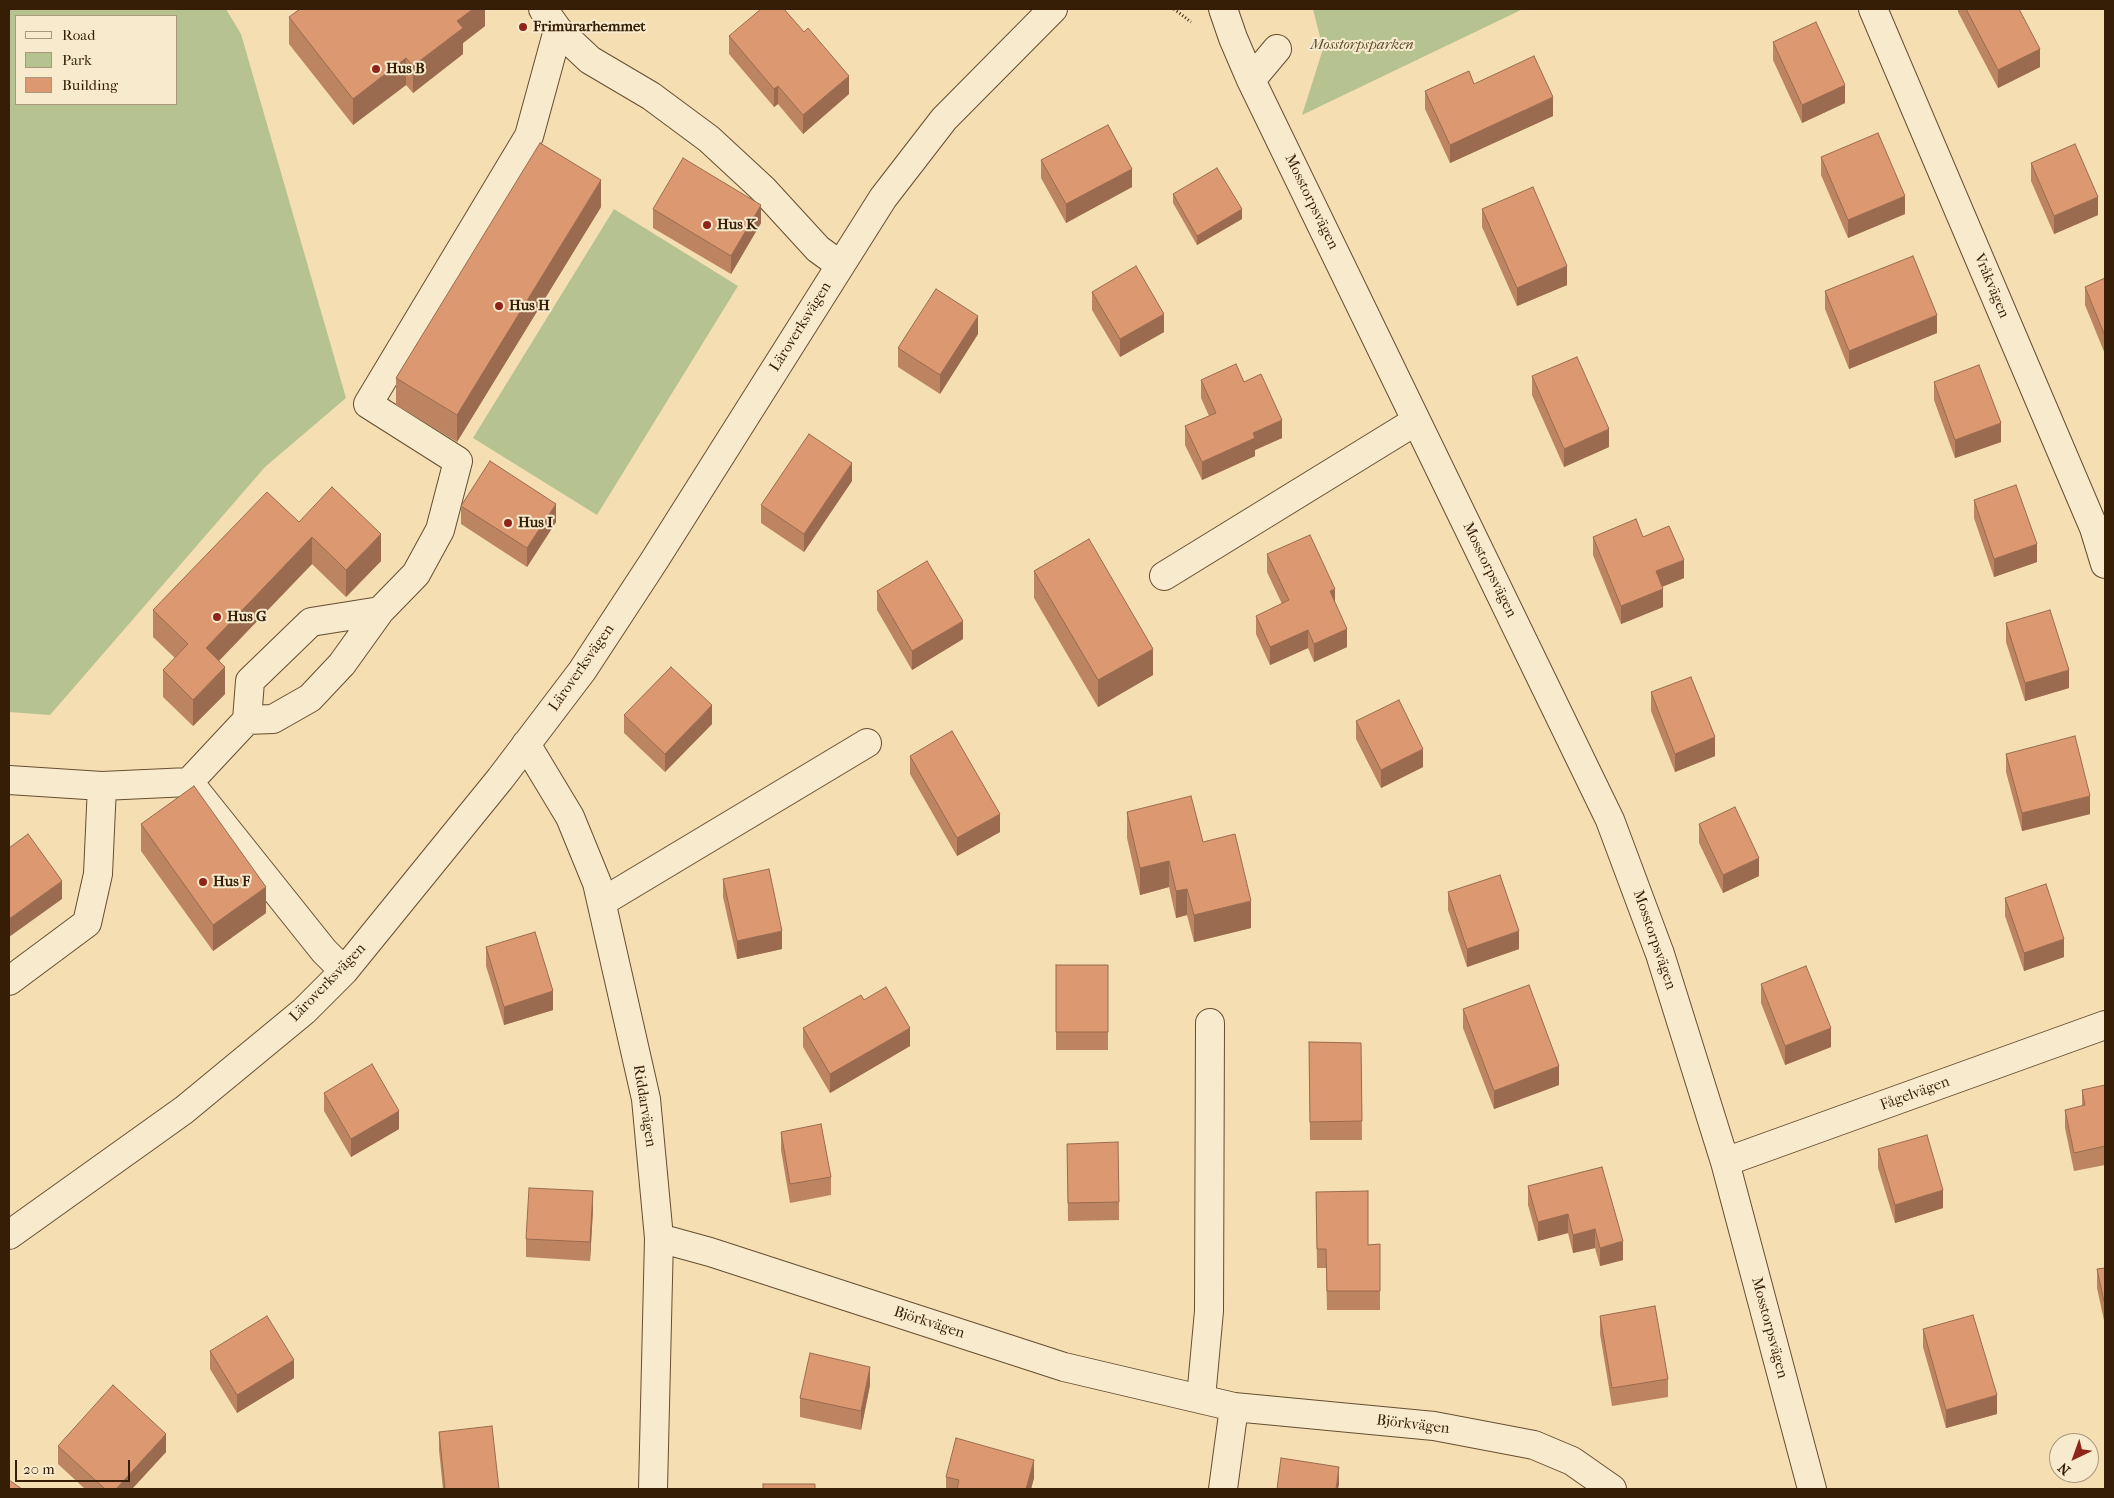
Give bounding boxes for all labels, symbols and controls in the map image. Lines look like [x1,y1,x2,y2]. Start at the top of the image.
legend [15,15,178,105]
place label: Frimurarhemmet [533,18,646,36]
marker: Frimurarhemmet [517,21,529,33]
text: Road [62,26,95,44]
park label: Mosstorpsparken [1310,36,1414,54]
text: Park [62,51,92,69]
place label: Hus B [386,60,425,78]
marker: Hus B [370,63,382,75]
text: Building [62,76,118,94]
street label: Mosstorpsvägen [1280,151,1342,253]
place label: Hus K [717,216,757,234]
marker: Hus K [701,219,713,231]
street label: Vråkvägen [1969,251,2013,321]
street label: Läroverksvägen [766,279,836,375]
place label: Hus H [509,297,550,315]
marker: Hus H [493,300,505,312]
place label: Hus I [518,514,553,532]
marker: Hus I [502,517,514,529]
street label: Mosstorpsvägen [1458,519,1520,621]
place label: Hus G [227,608,267,626]
marker: Hus G [211,611,223,623]
street label: Läroverksvägen [545,621,619,715]
place label: Hus F [213,873,250,891]
marker: Hus F [197,876,209,888]
street label: Mosstorpsvägen [1629,888,1679,992]
street label: Läroverksvägen [286,940,370,1026]
street label: Riddarvägen [629,1063,659,1149]
street label: Fågelvägen [1878,1073,1952,1115]
street label: Mosstorpsvägen [1747,1275,1791,1381]
street label: Björkvägen [891,1303,967,1343]
street label: Björkvägen [1375,1412,1451,1438]
north arrow [2049,1433,2099,1483]
scale bar [18,1450,132,1482]
text: N [2055,1459,2074,1479]
text: 20 m [23,1460,55,1478]

